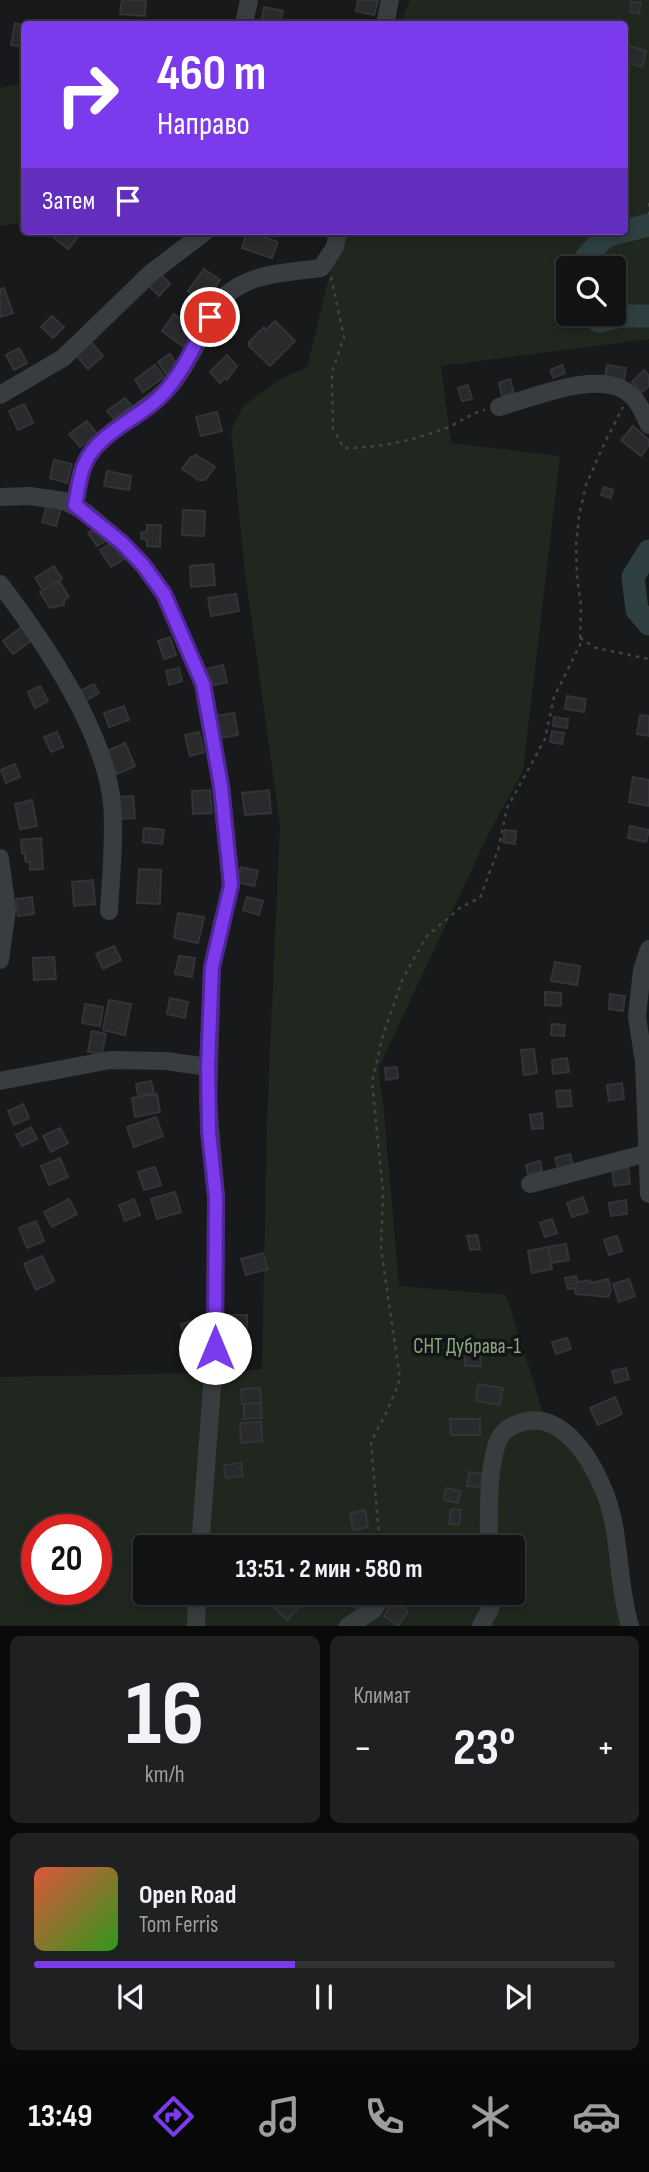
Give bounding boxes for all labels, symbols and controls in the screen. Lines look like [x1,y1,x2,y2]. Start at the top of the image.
text: 460 m [157,45,266,104]
icon: right [42,49,133,140]
text: Направо [157,105,250,144]
icon: arrive [109,182,147,220]
text: Затем [42,186,95,217]
map controls [556,256,626,326]
button: search [556,256,626,326]
pin [180,287,240,347]
icon: arrive [191,298,229,336]
position arrow [178,1311,252,1385]
park label: СНТ Дубрава-1 [413,1334,521,1359]
speed limit sign: 20 [21,1514,112,1605]
text: 13:51 · 2 мин · 580 m [236,1554,422,1585]
text: 16 [125,1661,204,1770]
text: Климат [354,1682,411,1710]
text: 23° [453,1717,515,1780]
text: − [354,1726,372,1771]
text: + [596,1726,615,1771]
text: km/h [145,1761,185,1789]
text: Open Road [139,1880,236,1911]
text: Tom Ferris [139,1911,218,1939]
icon: previous [112,1978,150,2016]
icon: pause [305,1978,343,2016]
icon: next [499,1978,537,2016]
icon: directions [149,2092,198,2141]
icon: music [255,2092,304,2141]
icon: phone [360,2092,409,2141]
icon: climate [466,2092,515,2141]
icon: car [572,2092,621,2141]
text: 13:49 [28,2097,92,2136]

